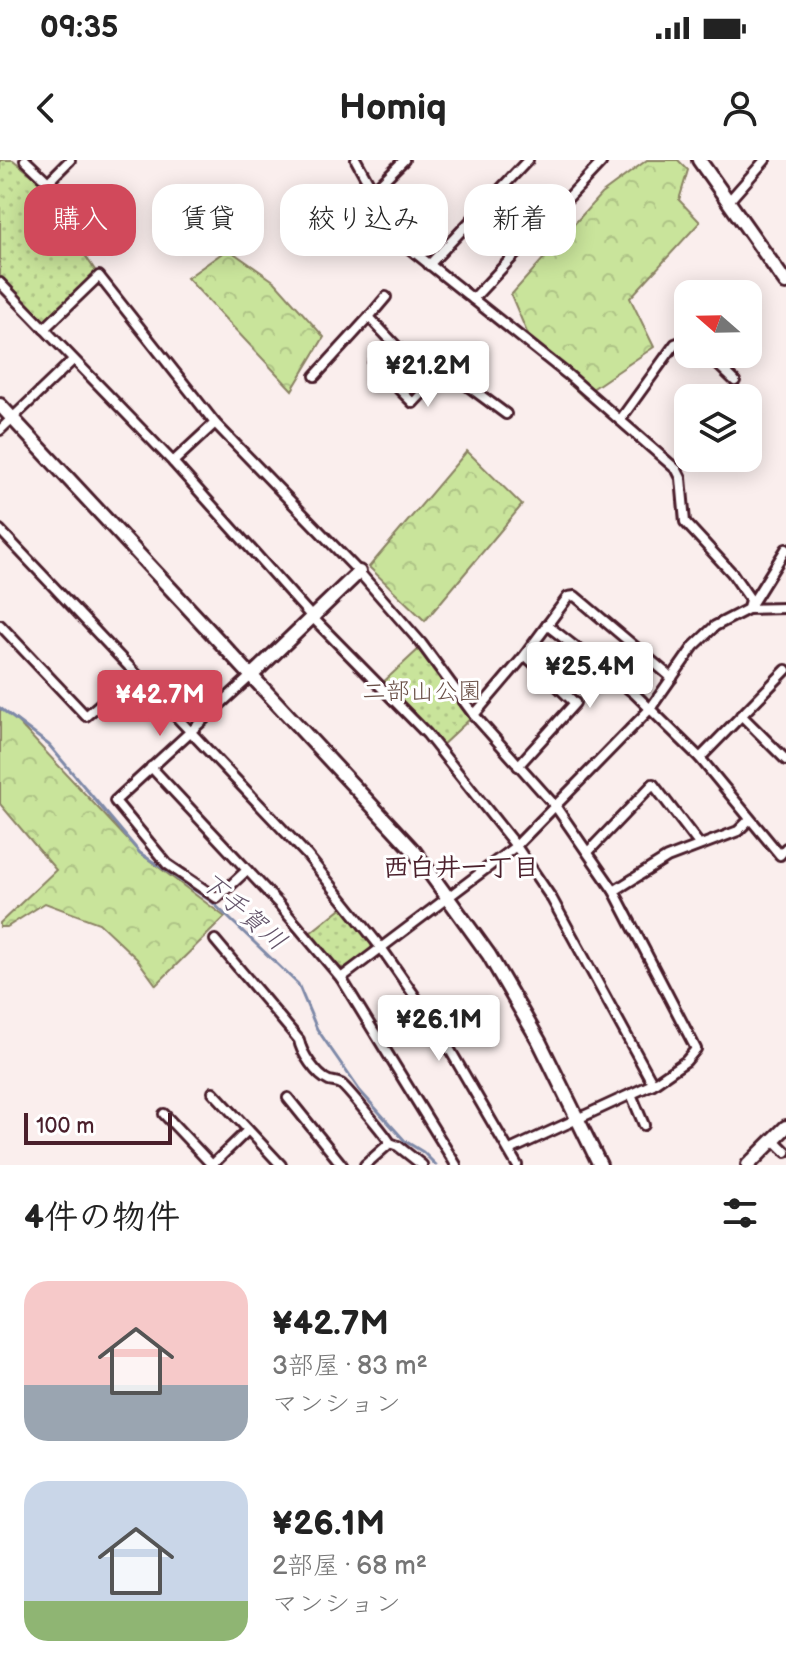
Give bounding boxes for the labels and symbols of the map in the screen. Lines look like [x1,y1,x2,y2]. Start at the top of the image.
north arrow [674,280,762,368]
pin: ¥21.2M [363,341,493,409]
pin: ¥25.4M [525,642,655,710]
pin: ¥42.7M [95,670,225,738]
park label: 二部山公園 [362,677,482,706]
district label: 西白井一丁目 [383,853,539,884]
water label: 下手賀川 [194,866,292,958]
pin: ¥26.1M [374,995,504,1063]
scale bar [24,1109,172,1145]

